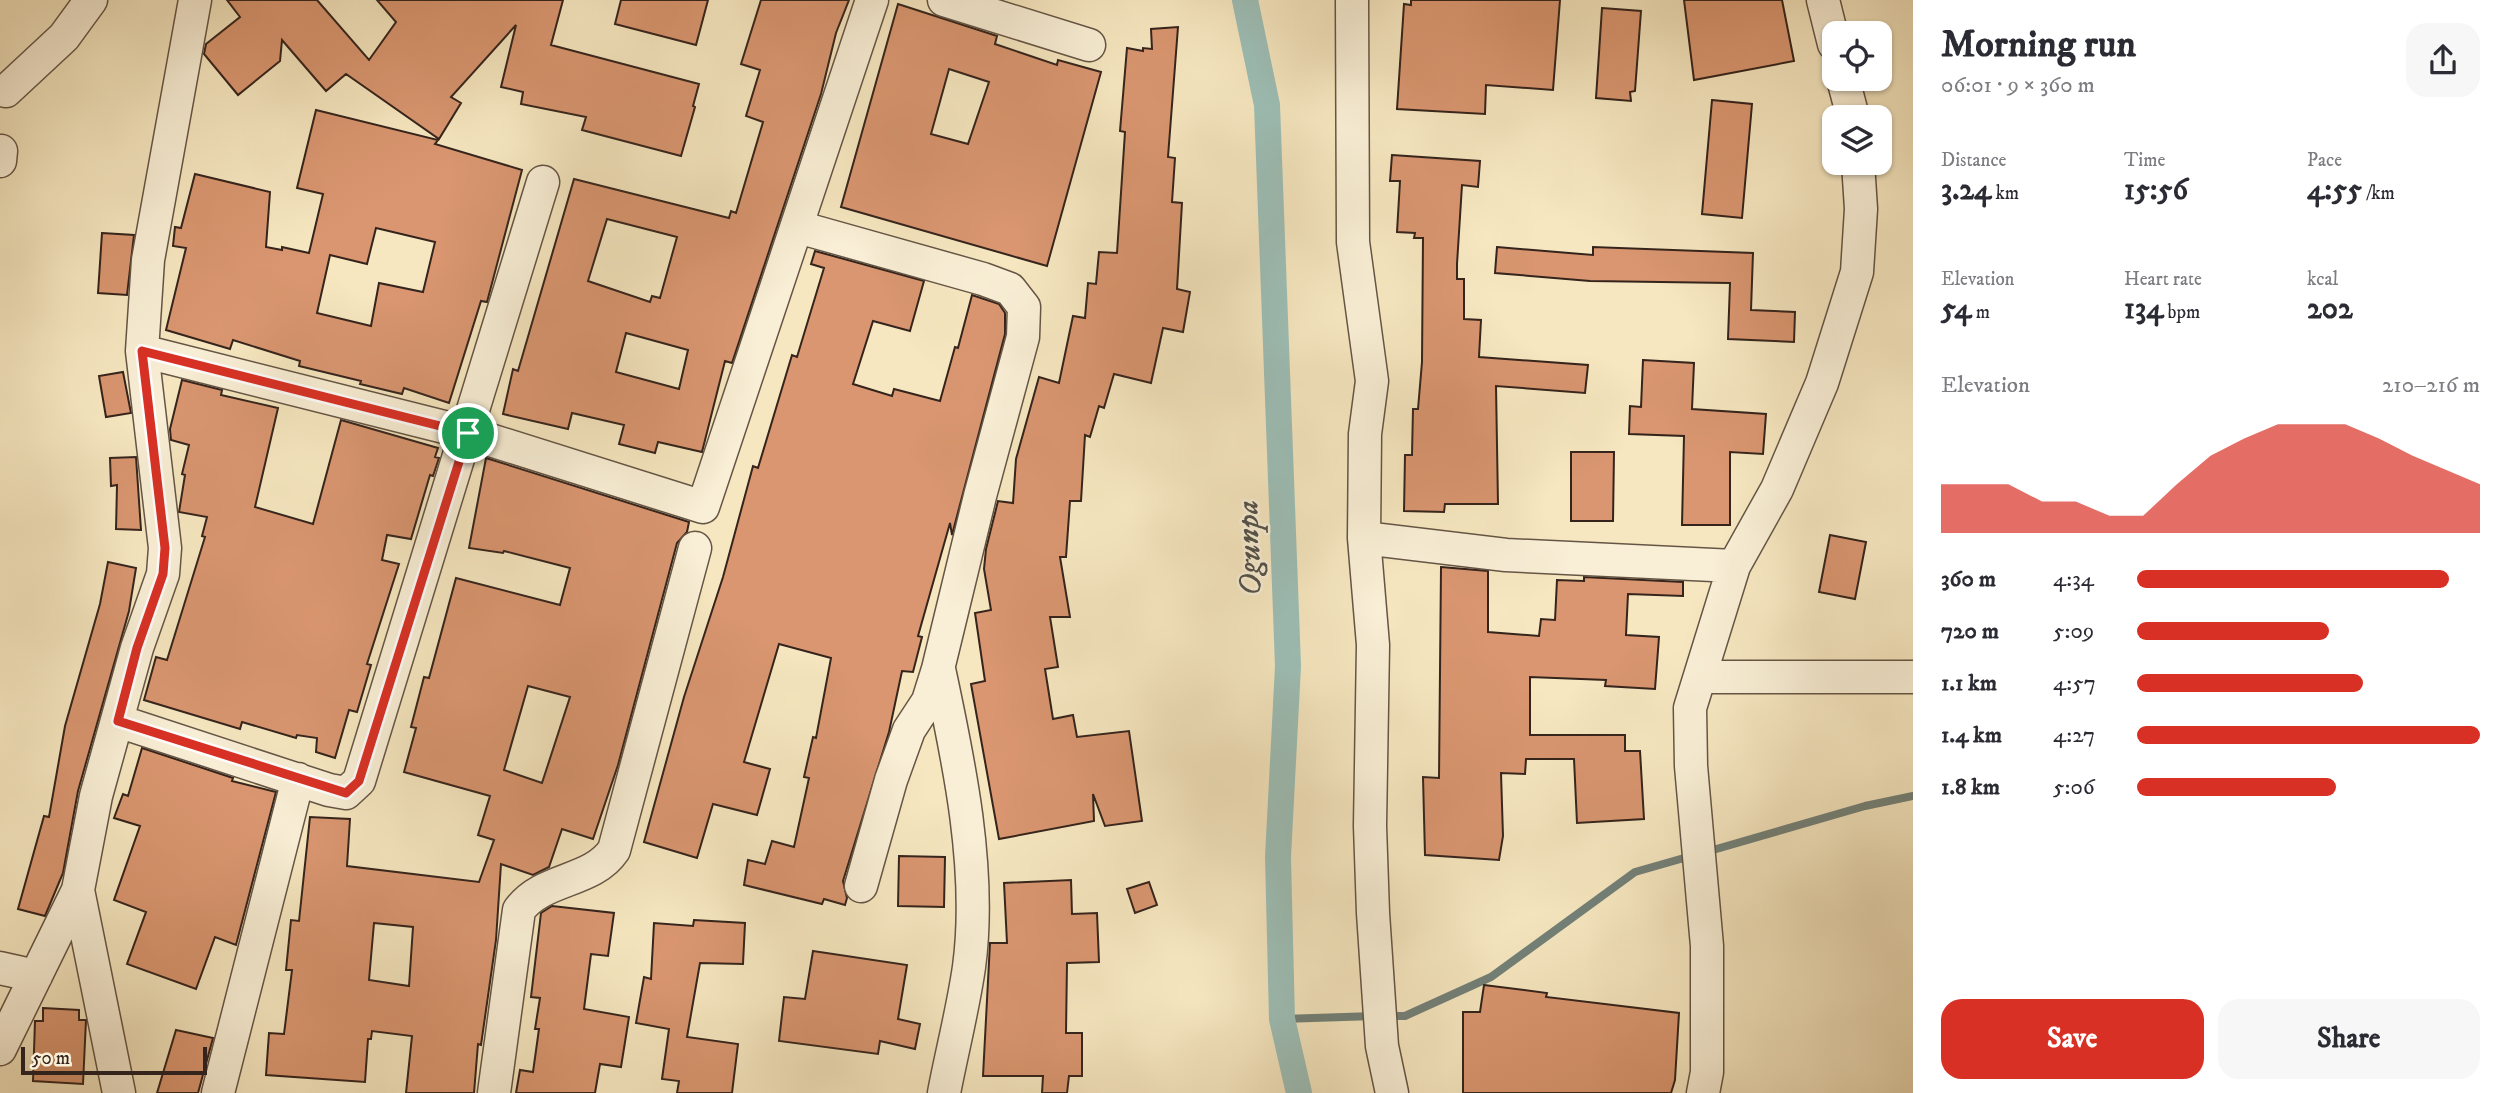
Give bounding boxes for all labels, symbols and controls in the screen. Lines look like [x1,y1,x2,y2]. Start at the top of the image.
map controls [1822,21,1892,175]
button: locate [1822,21,1892,91]
text: Morning run [1941,21,2136,69]
button: share [2406,23,2480,97]
text: 06:01 · 9 × 360 m [1941,71,2095,100]
button: layers [1822,105,1892,175]
text: Distance [1941,149,2006,172]
text: Time [2124,149,2165,172]
text: Pace [2307,149,2342,172]
text: 3.24 [1941,172,1991,209]
text: 15:56 [2124,172,2188,209]
text: 4:55 [2307,172,2362,209]
text: km [1991,182,2019,205]
text: /km [2362,182,2395,205]
text: Elevation [1941,268,2015,291]
text: Heart rate [2124,268,2202,291]
text: kcal [2307,268,2338,291]
text: 54 [1941,291,1972,328]
text: 134 [2124,291,2163,328]
text: 202 [2307,291,2353,328]
text: m [1972,301,1990,324]
text: bpm [2163,301,2200,324]
text: Elevation [1941,371,2030,400]
text: 210–216 m [2382,371,2480,400]
pin [438,403,498,463]
icon: arrive [449,414,487,452]
water label: Ogunpa [1228,499,1272,597]
text: 360 m [1941,565,1996,594]
text: 4:34 [2053,565,2094,594]
text: 720 m [1941,617,1999,646]
text: 5:09 [2053,617,2094,646]
text: 1.1 km [1941,669,1997,698]
text: 4:57 [2053,669,2096,698]
text: 1.4 km [1941,721,2002,750]
text: 4:27 [2053,721,2095,750]
text: 1.8 km [1941,773,2000,802]
text: 5:06 [2053,773,2095,802]
button: Save [1941,999,2204,1079]
button: Share [2218,999,2480,1079]
scale bar [21,1044,206,1076]
text: 50 m [32,1047,70,1070]

